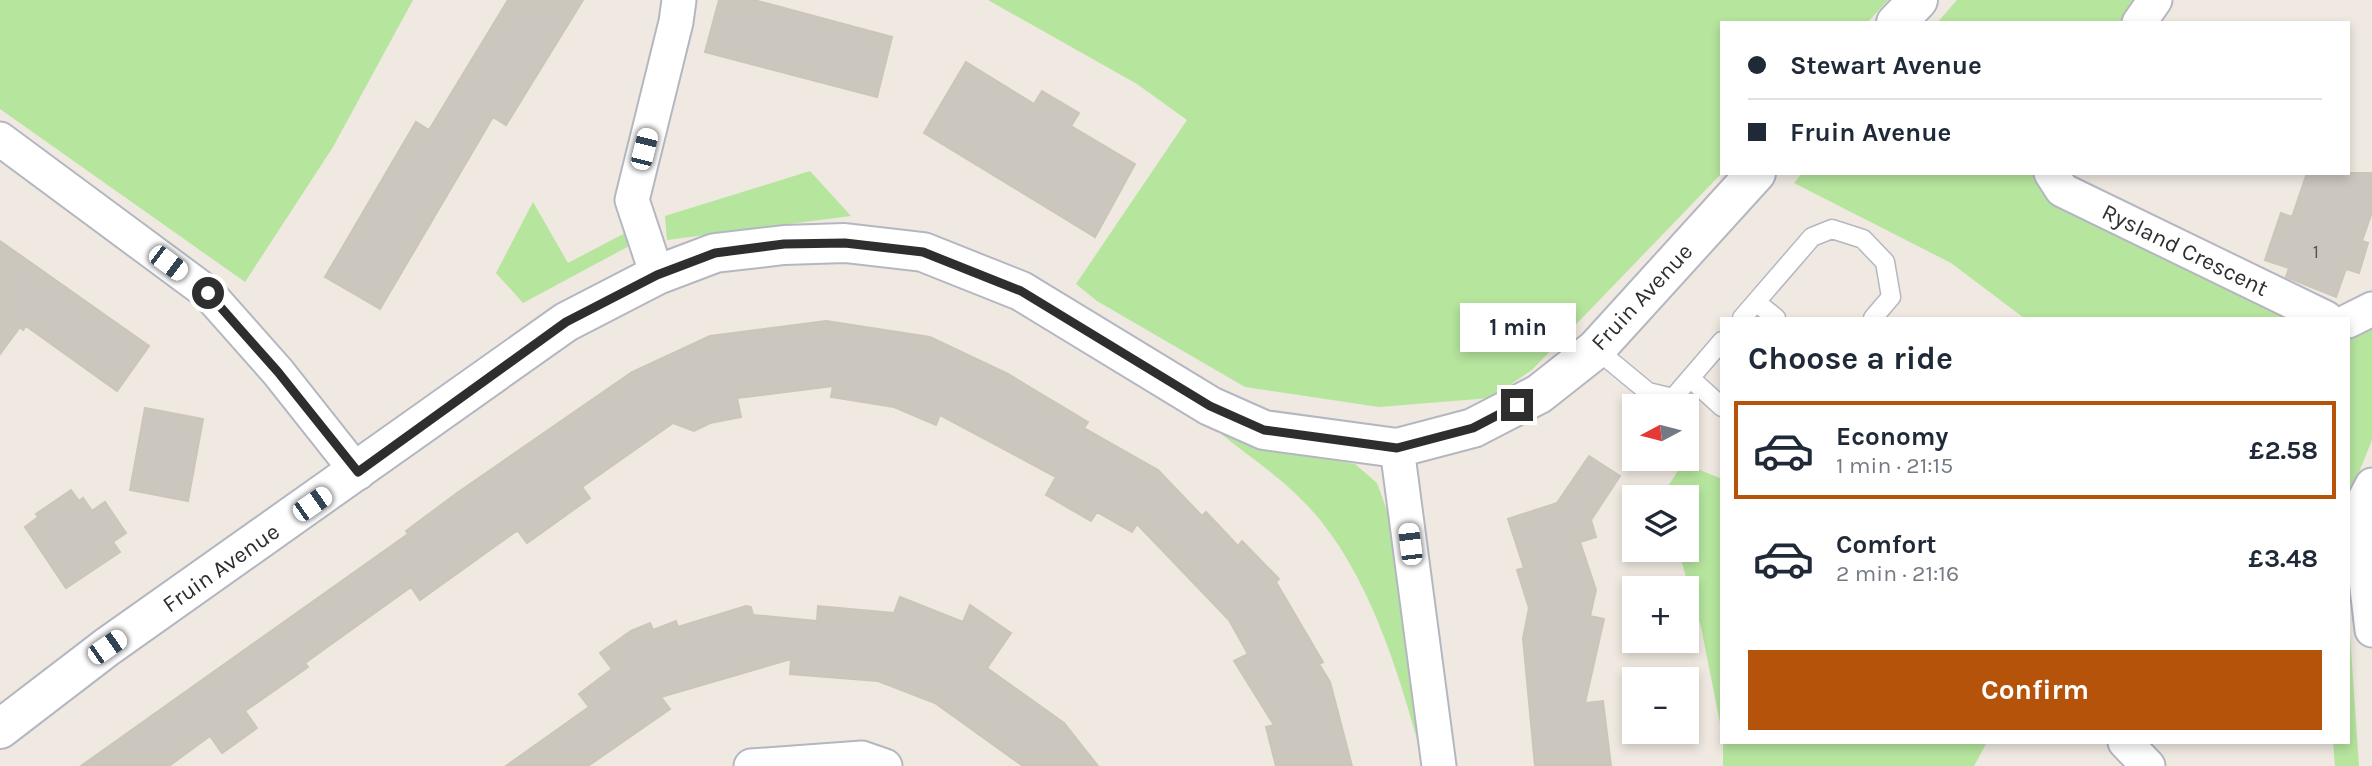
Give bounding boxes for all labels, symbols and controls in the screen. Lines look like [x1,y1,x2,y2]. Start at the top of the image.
text: Stewart Avenue [1790,50,1982,81]
text: Fruin Avenue [1790,117,1951,148]
car [629,126,660,172]
street label: Rysland Crescent [2098,198,2273,302]
street label: Fruin Avenue [1586,238,1698,356]
house number: 1 [2313,241,2319,263]
car [145,242,192,284]
route start [192,277,224,309]
callout: 1 min [1459,304,1575,352]
text: 1 min [1489,314,1547,341]
text: Choose a ride [1748,340,1953,377]
route end [1501,389,1533,421]
north arrow [1622,394,1699,471]
map controls [1622,394,1699,744]
icon: car [1752,419,1815,482]
text: Economy [1836,421,1948,452]
text: £2.58 [2249,435,2318,466]
text: 1 min · 21:15 [1836,452,1953,479]
car [289,483,336,525]
button: layers [1622,485,1699,562]
street label: Fruin Avenue [157,518,285,618]
car [1398,522,1423,566]
icon: car [1752,527,1815,590]
text: Comfort [1836,529,1937,560]
text: £3.48 [2248,543,2318,574]
text: 2 min · 21:16 [1836,560,1959,587]
button: + [1622,576,1699,653]
car [84,626,131,668]
button: Confirm [1748,650,2322,730]
button: − [1622,667,1699,744]

